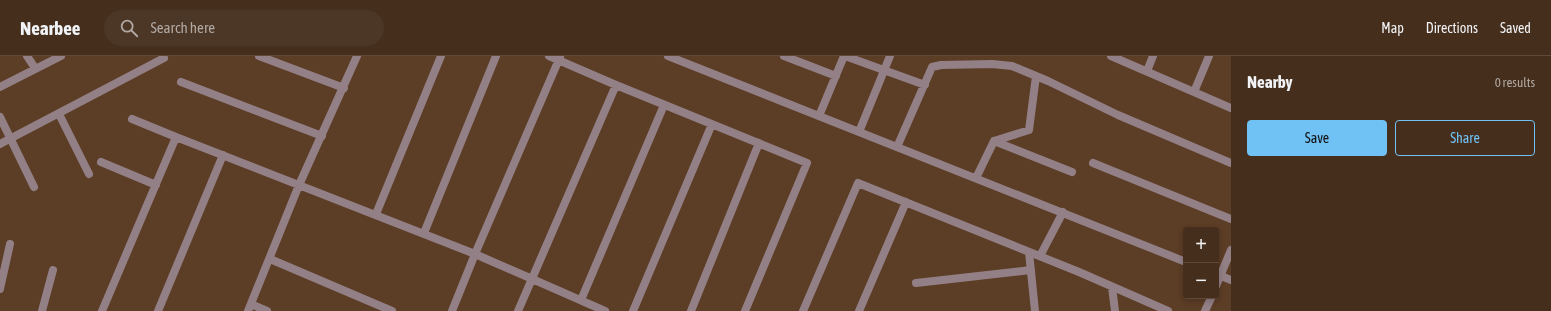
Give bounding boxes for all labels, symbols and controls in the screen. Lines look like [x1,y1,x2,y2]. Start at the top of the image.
search box [104,10,384,46]
text: Nearbee [20,17,80,39]
icon: search [118,17,140,39]
text: Search here [150,19,215,36]
text: Map [1381,20,1404,36]
text: Directions [1426,20,1478,36]
text: Saved [1500,20,1531,36]
text: Nearby [1247,72,1293,92]
text: 0 results [1495,75,1535,90]
button: Save [1247,120,1387,156]
button: Share [1395,120,1535,156]
map controls [1183,227,1219,299]
button: + [1183,227,1219,263]
button: − [1183,263,1219,299]

